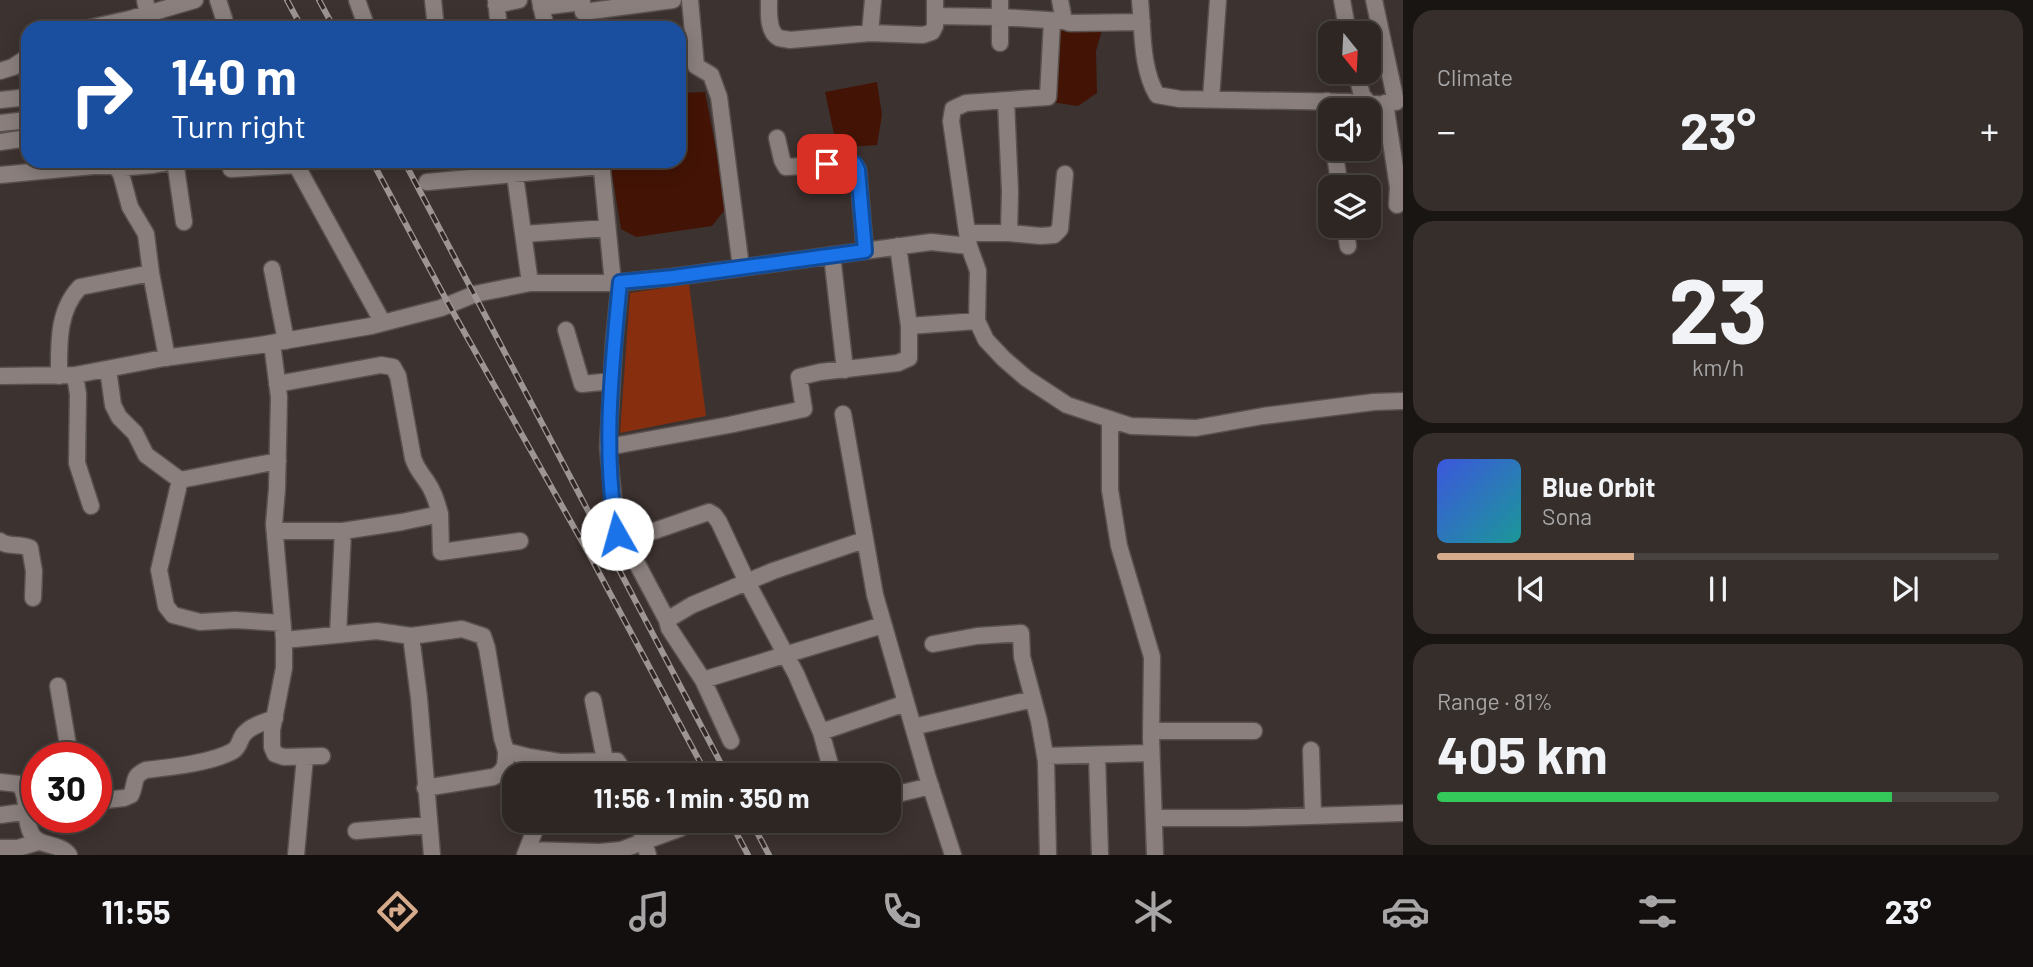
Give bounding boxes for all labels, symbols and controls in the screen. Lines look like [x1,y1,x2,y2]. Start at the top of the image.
north arrow [1318,21,1381,84]
map controls [1318,21,1381,238]
text: 140 m [171,46,297,105]
icon: right [56,49,147,140]
text: Climate [1437,63,1513,91]
button: sound [1318,98,1381,161]
text: 23° [1680,98,1756,160]
text: Turn right [171,106,306,144]
text: − [1437,107,1456,153]
text: + [1980,107,1999,153]
pin [797,134,857,194]
icon: arrive [808,145,846,183]
button: layers [1318,175,1381,238]
text: 23 [1669,253,1767,362]
text: km/h [1692,353,1744,381]
text: Blue Orbit [1542,471,1655,502]
position arrow [580,497,654,571]
text: Sona [1542,502,1592,530]
icon: previous [1512,570,1550,608]
icon: pause [1699,570,1737,608]
icon: next [1886,570,1924,608]
text: Range · 81% [1437,687,1553,715]
text: 405 km [1437,722,1608,784]
speed limit sign: 30 [21,742,112,833]
text: 11:56 · 1 min · 350 m [594,782,809,813]
icon: directions [373,887,422,936]
icon: music [625,887,674,936]
icon: phone [877,887,926,936]
icon: climate [1129,887,1178,936]
icon: car [1381,887,1430,936]
icon: filters [1633,887,1682,936]
text: 11:55 [101,892,170,930]
text: 23° [1885,892,1932,930]

